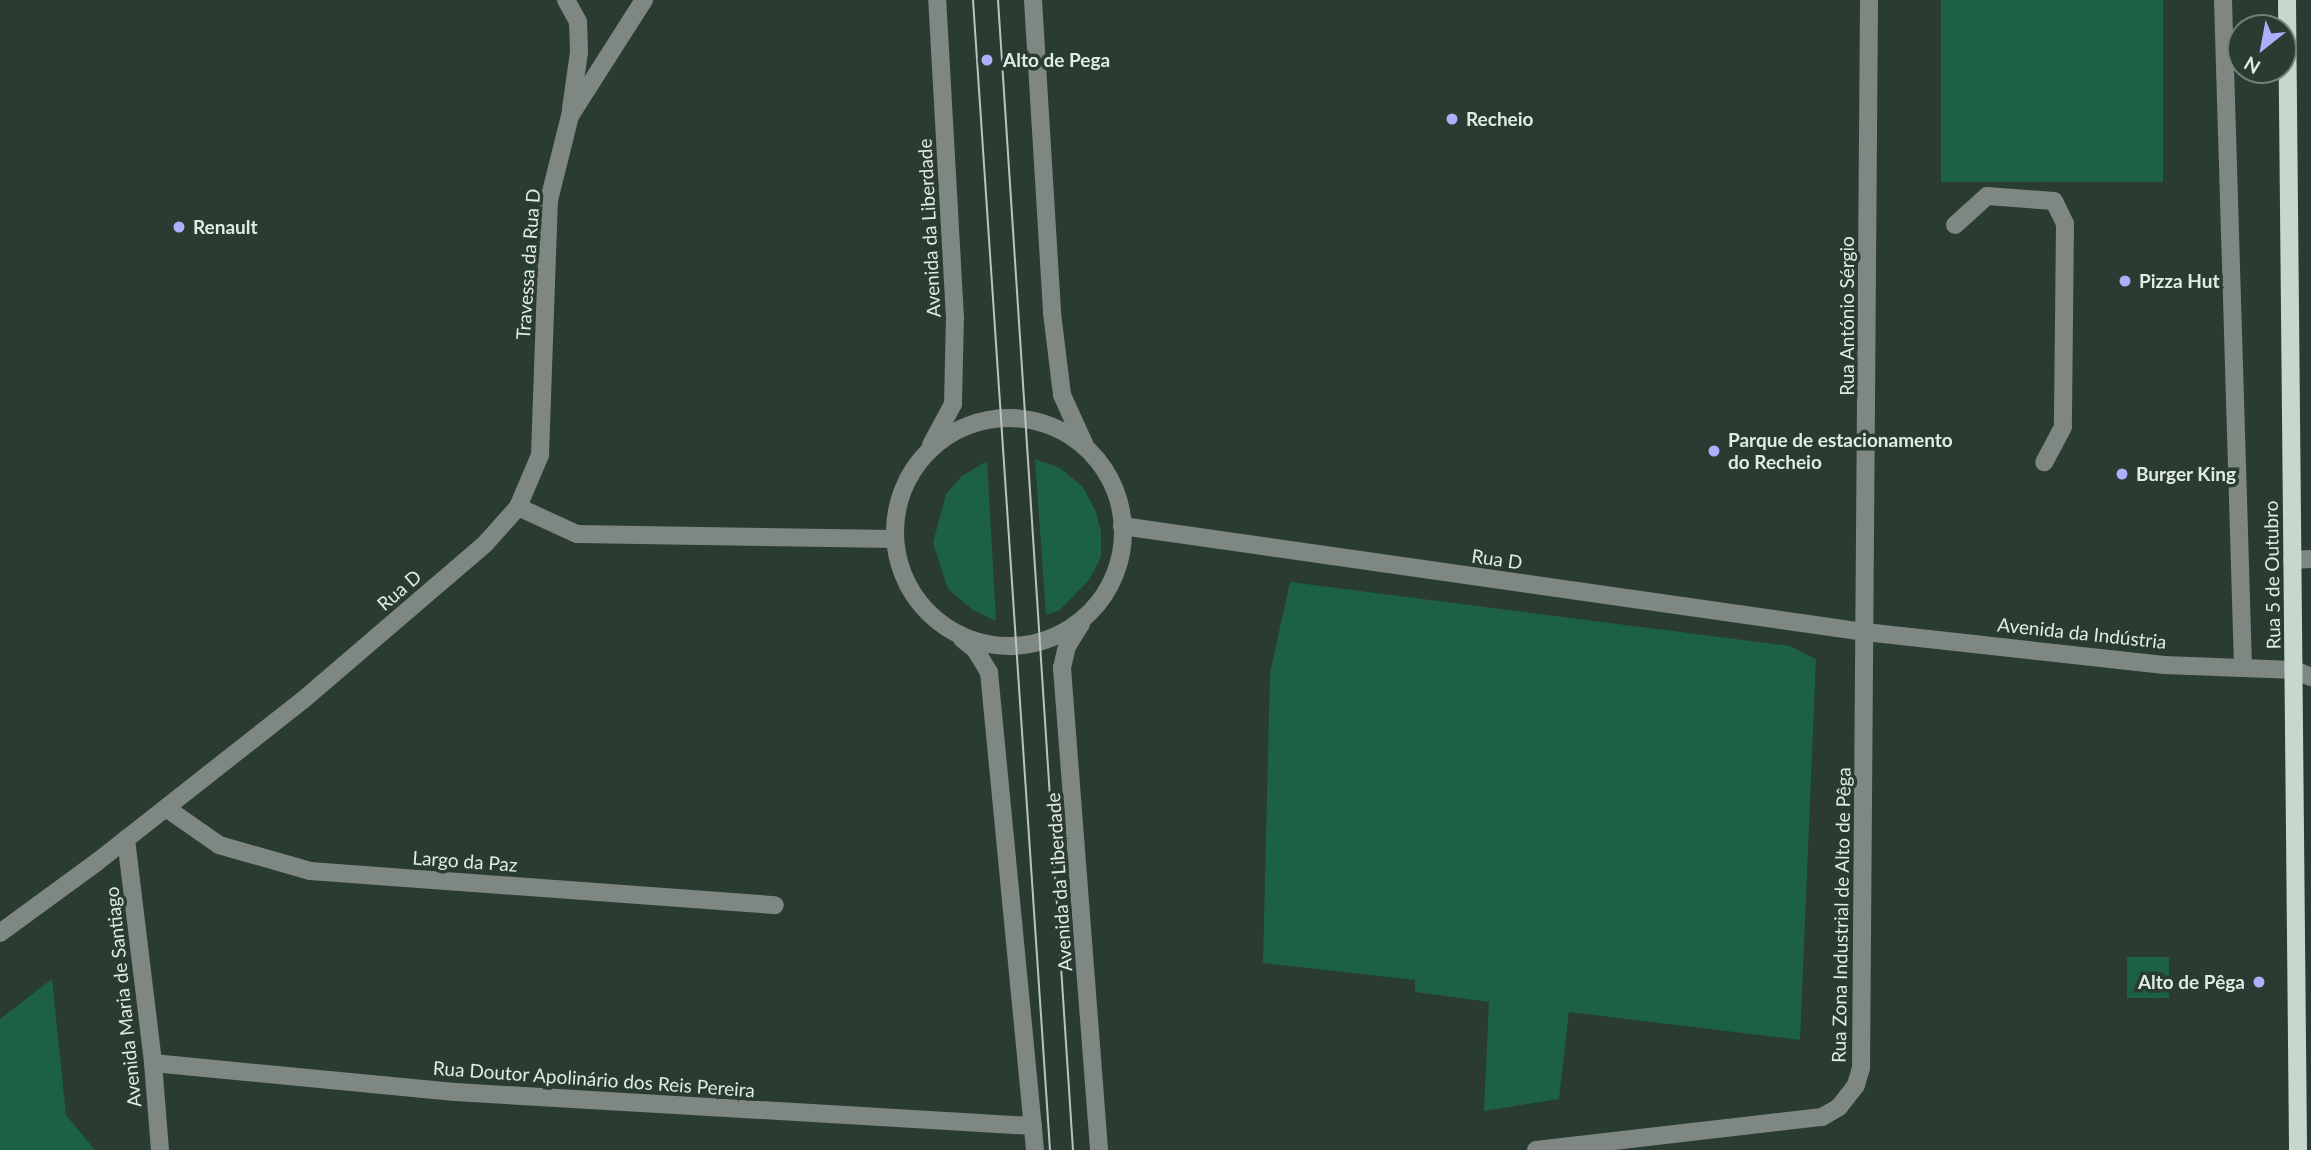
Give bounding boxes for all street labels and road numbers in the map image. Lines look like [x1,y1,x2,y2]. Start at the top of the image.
street label: Avenida da Liberdade [913,138,945,318]
street label: Travessa da Rua D [511,188,545,340]
street label: Rua António Sérgio [1836,236,1858,396]
street label: Rua 5 de Outubro [2259,500,2285,650]
street label: Rua D [1470,544,1524,574]
street label: Rua D [372,565,426,615]
street label: Avenida da Indústria [1996,613,2168,653]
street label: Rua Zona Industrial de Alto de Pêga [1827,767,1855,1063]
street label: Avenida da Liberdade [1041,792,1077,972]
street label: Largo da Paz [412,846,518,876]
street label: Avenida Maria de Santiago [100,886,146,1108]
street label: Rua Doutor Apolinário dos Reis Pereira [432,1056,756,1102]

